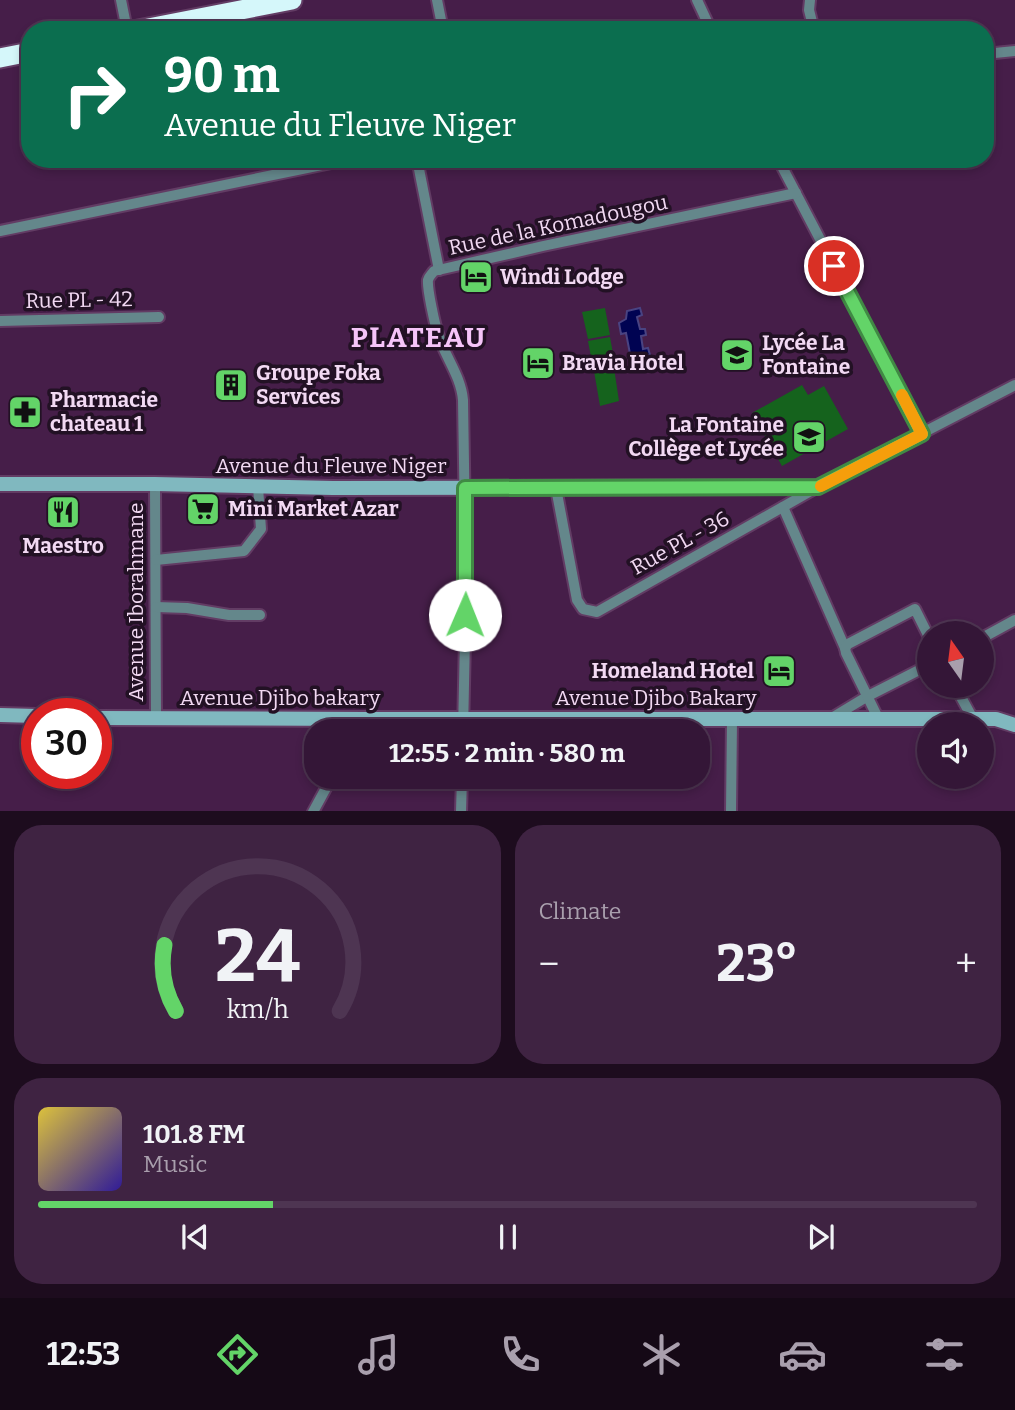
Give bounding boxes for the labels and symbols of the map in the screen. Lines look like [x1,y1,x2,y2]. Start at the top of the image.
street label: Rue de la Komadougou [446,189,670,261]
pin [804,236,864,296]
hotel icon: Windi Lodge [457,258,495,296]
place label: Windi Lodge [500,264,624,290]
street label: Rue PL - 42 [25,286,133,314]
district label: PLATEAU [351,321,487,354]
place label: Lycée La Fontaine [762,330,850,380]
school or university icon: Lycée La Fontaine [718,336,756,374]
hotel icon: Bravia Hotel [519,344,557,382]
place label: Bravia Hotel [562,350,684,376]
place label: Groupe Foka Services [256,360,381,410]
building icon: Groupe Foka Services [212,366,250,404]
place label: Pharmacie chateau 1 [50,387,158,437]
pharmacy icon: Pharmacie chateau 1 [6,393,44,431]
place label: La Fontaine Collège et Lycée [628,412,784,462]
school or university icon: La Fontaine Collège et Lycée [790,418,828,456]
street label: Avenue du Fleuve Niger [216,453,446,479]
supermarket icon: Mini Market Azar [184,490,222,528]
restaurant icon: Maestro [44,493,82,531]
place label: Mini Market Azar [228,496,399,522]
street label: Avenue Iborahmane [123,502,149,702]
street label: Rue PL - 36 [626,505,734,581]
place label: Maestro [22,533,104,559]
position arrow [428,578,502,652]
north arrow [917,621,994,698]
hotel icon: Homeland Hotel [760,652,798,690]
place label: Homeland Hotel [591,658,754,684]
street label: Avenue Djibo bakary [180,685,381,711]
street label: Avenue Djibo Bakary [555,685,758,711]
speed limit sign: 30 [21,698,112,789]

